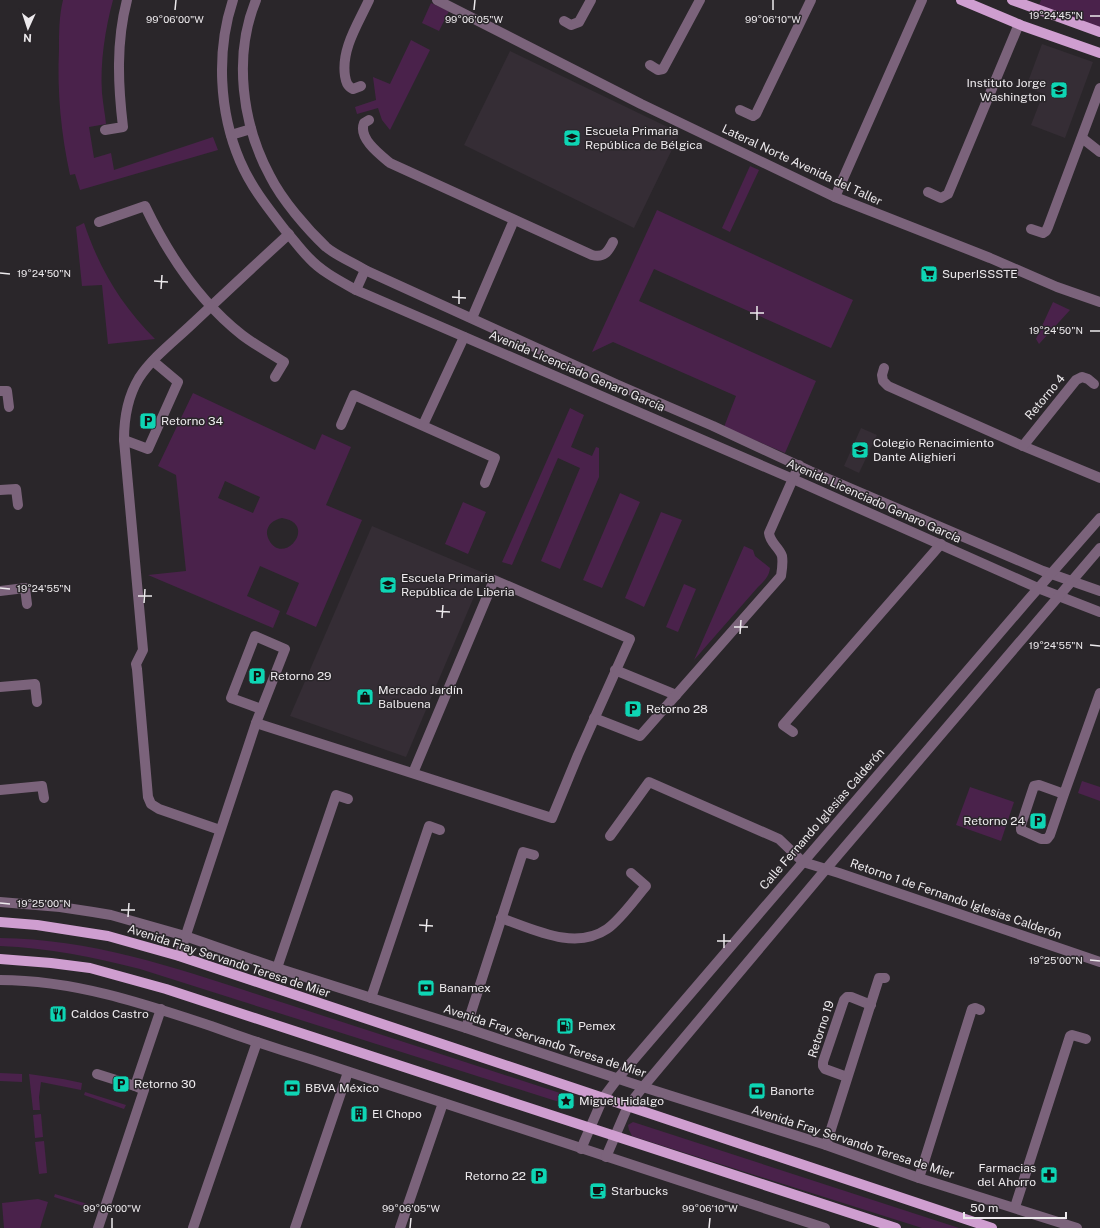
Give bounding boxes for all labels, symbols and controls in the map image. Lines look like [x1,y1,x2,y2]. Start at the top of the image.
north arrow [8,8,48,48]
text: 19°24'45"N [1029,9,1083,21]
text: 99°06'00"W [146,13,204,25]
text: 99°06'05"W [445,13,504,25]
text: 99°06'10"W [745,13,801,25]
text: N [23,32,32,44]
place label: Instituto Jorge Washington [966,76,1046,104]
school or university icon: Instituto Jorge Washington [1049,80,1069,100]
street label: Lateral Norte Avenida del Taller [720,122,885,209]
place label: Escuela Primaria República de Bélgica [585,124,702,152]
school or university icon: Escuela Primaria República de Bélgica [562,128,582,148]
supermarket icon: SuperISSSTE [919,264,939,284]
text: 19°24'50"N [17,267,71,279]
place label: SuperISSSTE [942,267,1018,281]
text: 19°24'50"N [1029,324,1083,336]
street label: Avenida Licenciado Genaro García [487,328,667,414]
street label: Retorno 4 [1022,371,1068,422]
parking icon: Retorno 34 [138,411,158,431]
place label: Retorno 34 [161,414,224,428]
place label: Colegio Renacimiento Dante Alighieri [873,436,994,464]
school or university icon: Colegio Renacimiento Dante Alighieri [850,440,870,460]
street label: Avenida Licenciado Genaro García [785,456,963,546]
place label: Escuela Primaria República de Liberia [401,571,514,599]
school or university icon: Escuela Primaria República de Liberia [378,575,398,595]
text: 19°24'55"N [17,582,71,594]
text: 19°24'55"N [1029,639,1083,651]
parking icon: Retorno 29 [247,666,267,686]
place label: Retorno 29 [270,669,332,683]
place label: Mercado Jardín Balbuena [378,683,463,711]
shop icon: Mercado Jardín Balbuena [355,687,375,707]
parking icon: Retorno 28 [623,699,643,719]
place label: Retorno 28 [646,702,708,716]
street label: Calle Fernando Iglesias Calderón [757,745,887,893]
parking icon: Retorno 24 [1028,811,1048,831]
place label: Retorno 24 [963,814,1025,828]
street label: Retorno 1 de Fernando Iglesias Calderón [848,856,1064,942]
text: 19°25'00"N [17,897,71,909]
street label: Avenida Fray Servando Teresa de Mier [126,922,332,1001]
text: 19°25'00"N [1029,954,1083,966]
bank icon: Banamex [416,978,436,998]
place label: Banamex [439,981,491,995]
street label: Retorno 19 [805,999,837,1059]
street label: Avenida Fray Servando Teresa de Mier [442,1002,648,1081]
restaurant icon: Caldos Castro [48,1004,68,1024]
place label: Caldos Castro [71,1007,149,1021]
fuel station icon: Pemex [555,1016,575,1036]
place label: Pemex [578,1019,616,1033]
parking icon: Retorno 30 [111,1074,131,1094]
place label: Retorno 30 [134,1077,196,1091]
bank icon: BBVA México [282,1078,302,1098]
place label: BBVA México [305,1081,379,1095]
bank icon: Banorte [747,1081,767,1101]
place label: Banorte [770,1084,814,1098]
place icon: Miguel Hidalgo [556,1091,576,1111]
place label: Miguel Hidalgo [579,1094,664,1108]
street label: Avenida Fray Servando Teresa de Mier [750,1103,956,1182]
building icon: El Chopo [349,1104,369,1124]
place label: El Chopo [372,1107,422,1121]
place label: Farmacias del Ahorro [977,1161,1036,1189]
pharmacy icon: Farmacias del Ahorro [1039,1165,1059,1185]
parking icon: Retorno 22 [529,1166,549,1186]
place label: Retorno 22 [465,1169,526,1183]
cafe icon: Starbucks [588,1181,608,1201]
place label: Starbucks [611,1184,668,1198]
scale bar [964,1194,1066,1220]
text: 50 m [970,1201,998,1215]
text: 99°06'00"W [83,1202,141,1214]
text: 99°06'05"W [382,1202,441,1214]
text: 99°06'10"W [682,1202,738,1214]

